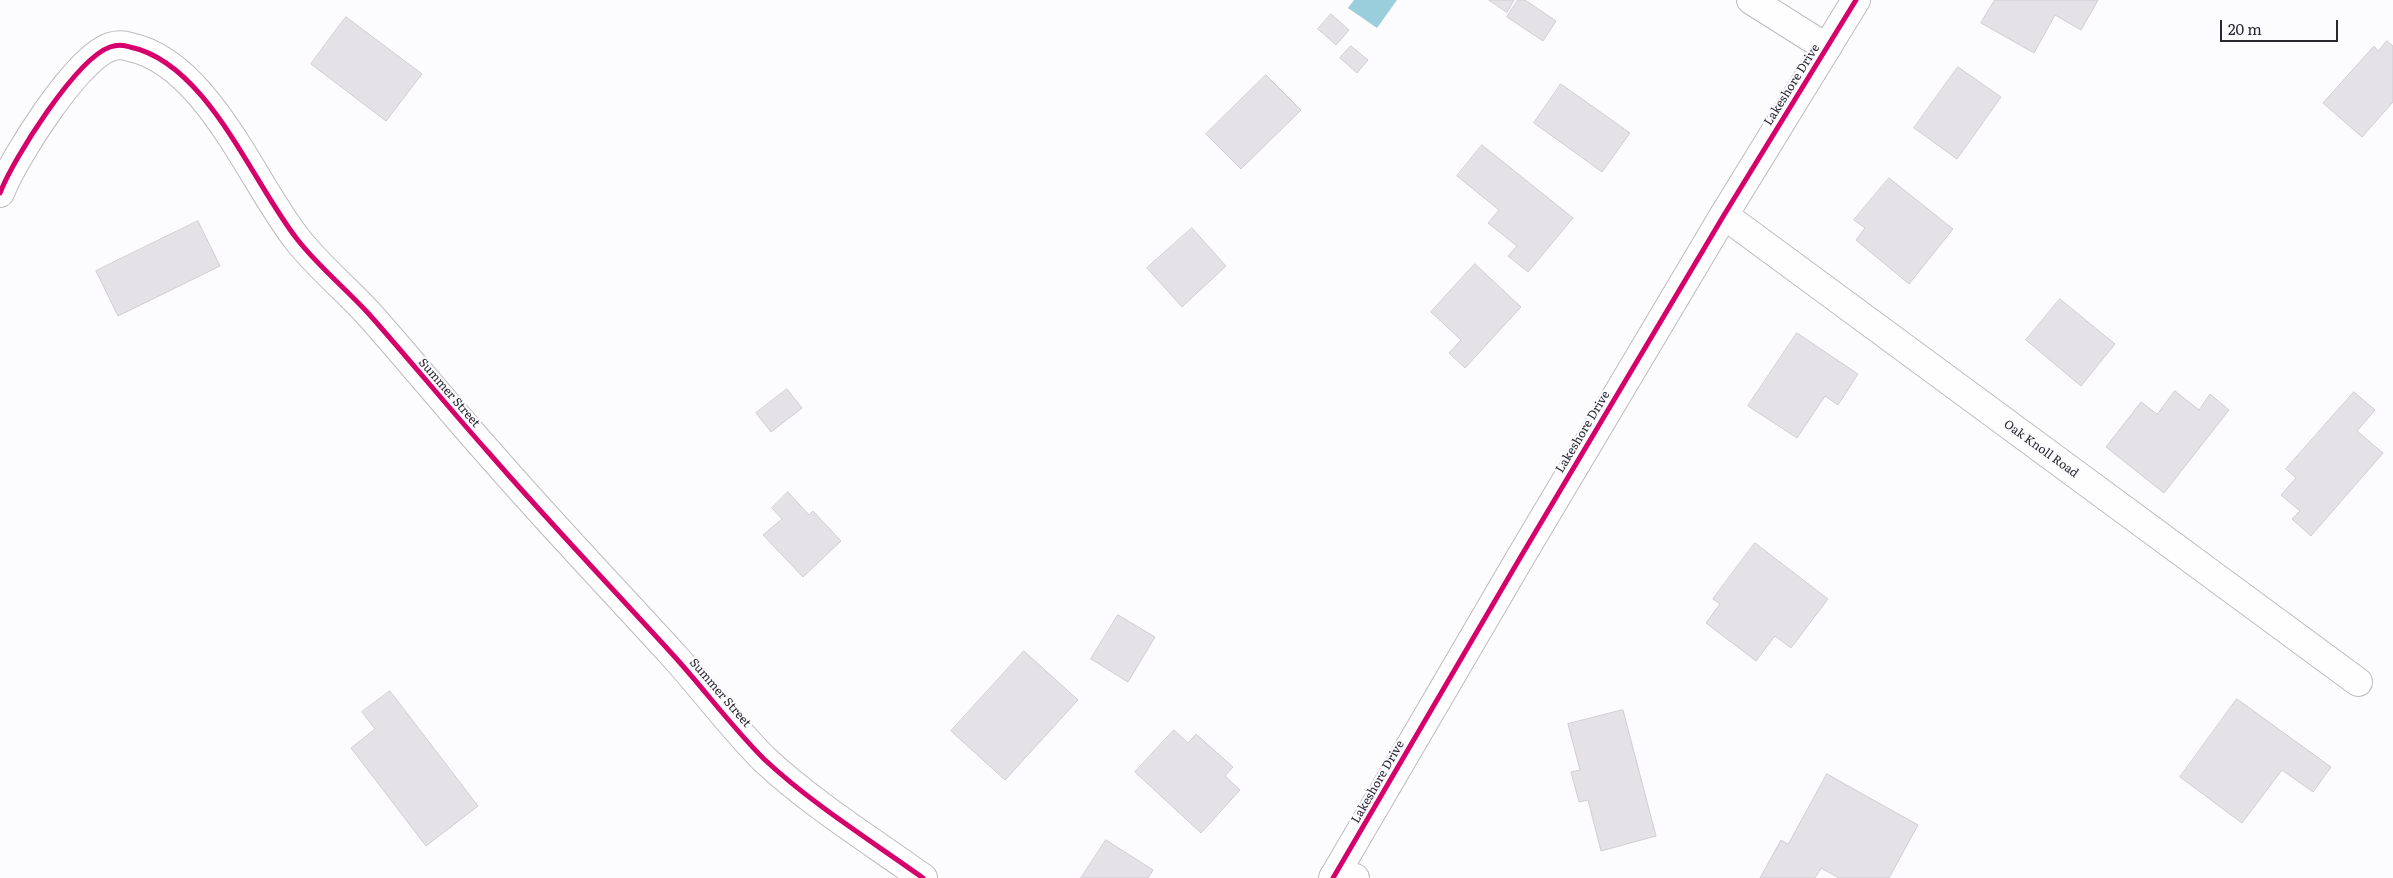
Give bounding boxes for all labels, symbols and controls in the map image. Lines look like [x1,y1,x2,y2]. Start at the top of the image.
scale bar [2223,10,2340,42]
text: 20 m [2228,17,2262,40]
street label: Lakeshore Drive [1761,42,1823,128]
street label: Summer Street [415,356,483,430]
street label: Lakeshore Drive [1553,388,1613,476]
street label: Oak Knoll Road [2001,417,2081,481]
street label: Summer Street [686,656,754,730]
street label: Lakeshore Drive [1348,738,1408,826]

